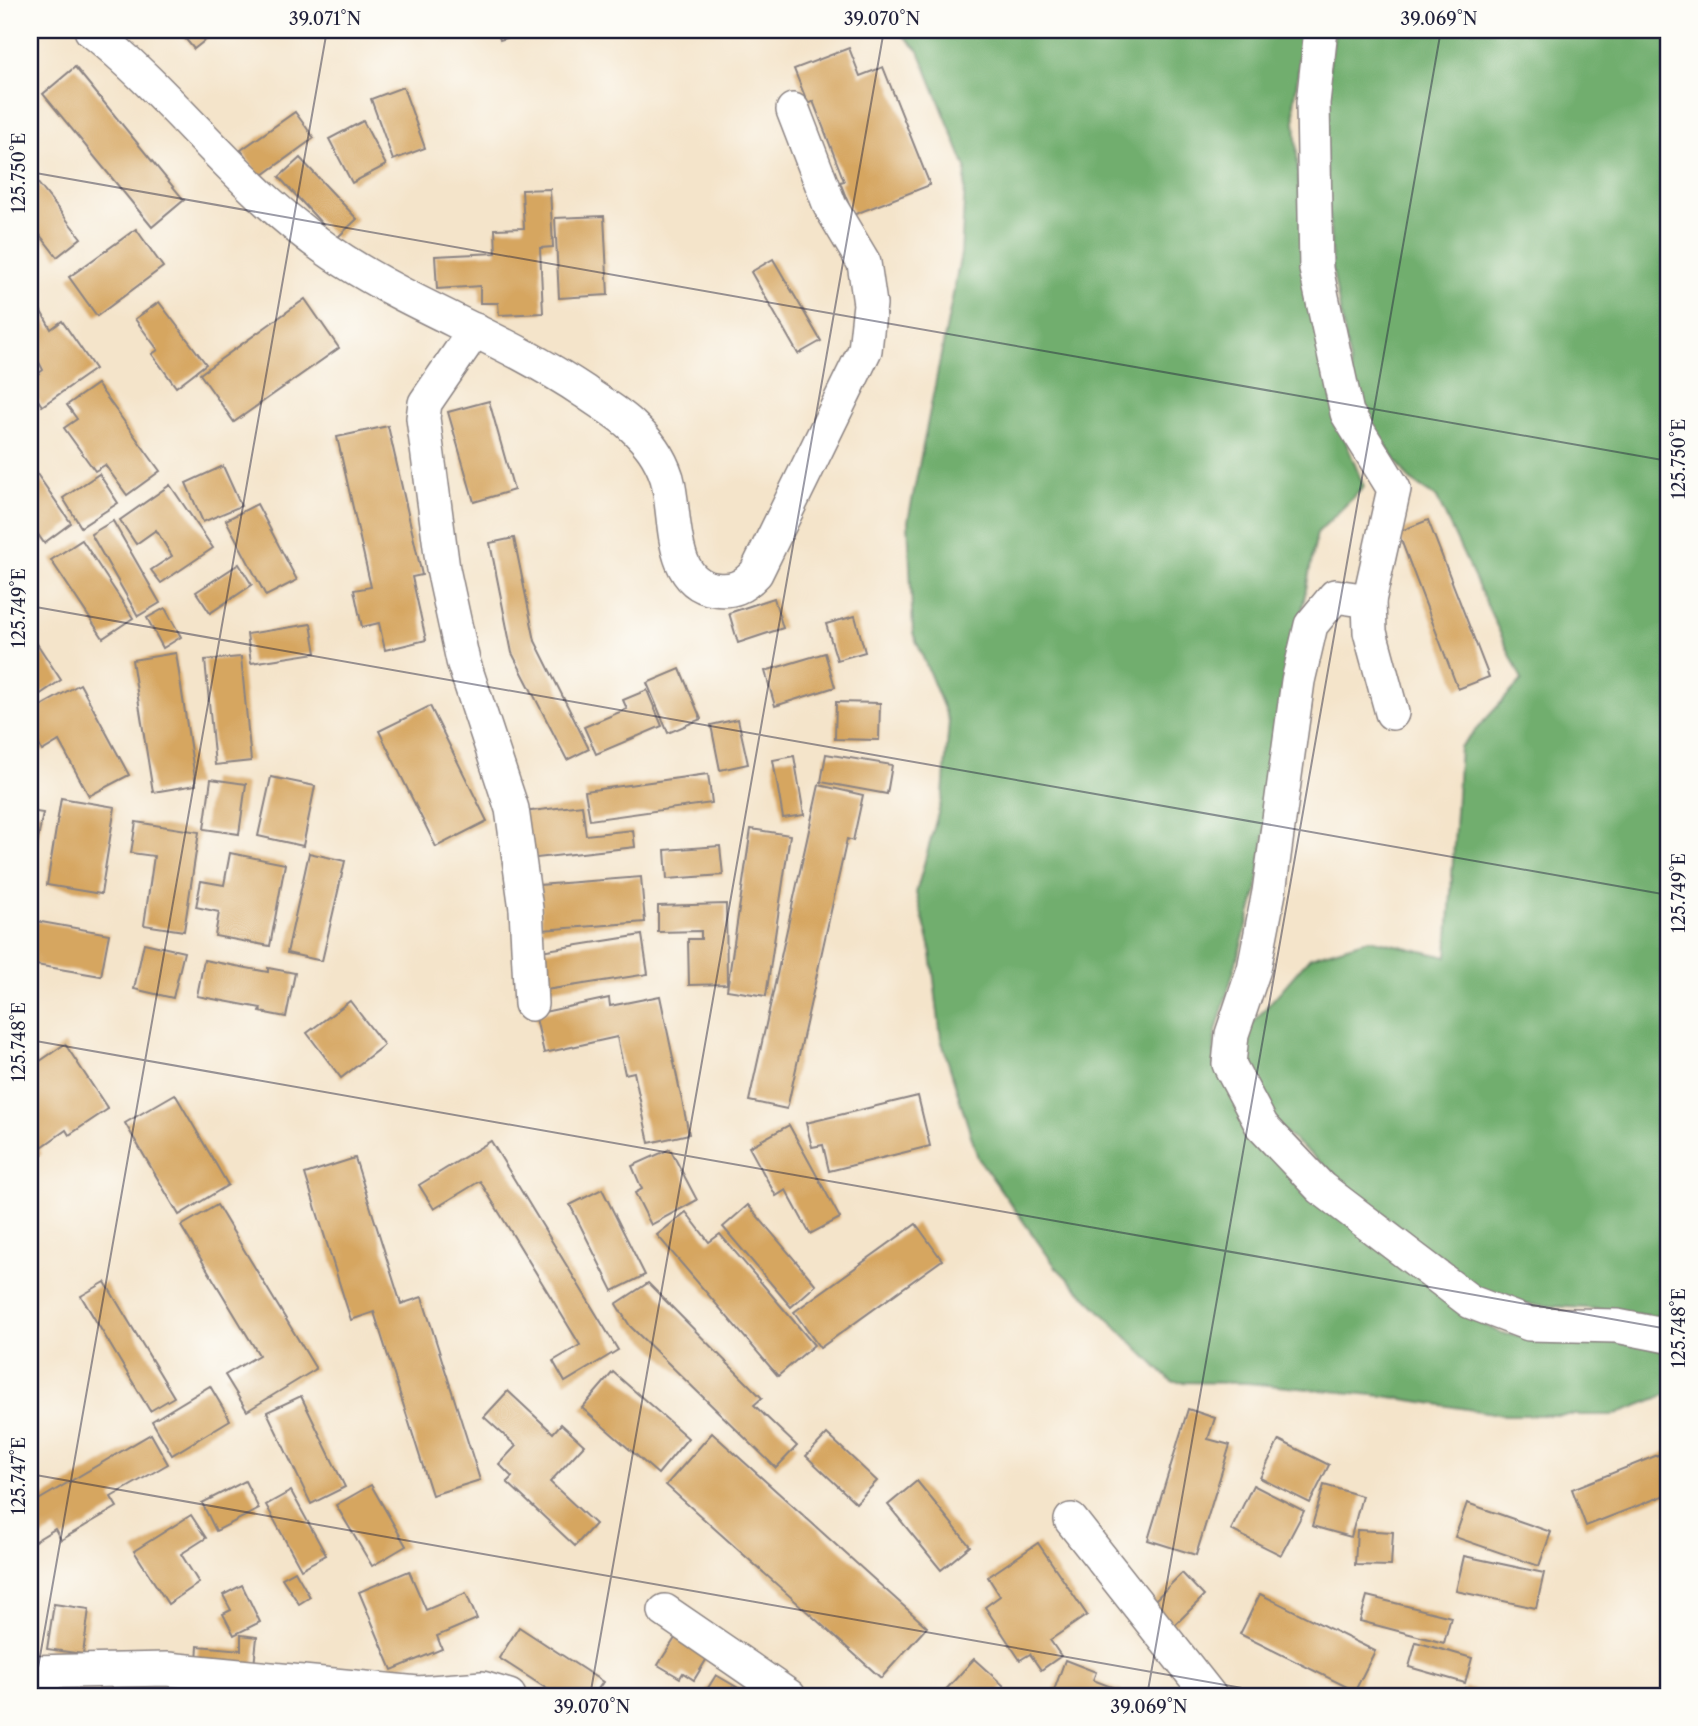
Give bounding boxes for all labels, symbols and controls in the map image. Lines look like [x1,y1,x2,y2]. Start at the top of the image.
text: 39.071°N [289,8,361,30]
text: 39.070°N [844,8,920,30]
text: 39.069°N [1400,8,1478,30]
text: 125.750°E [8,133,30,213]
text: 125.750°E [1668,419,1690,499]
text: 125.749°E [8,568,30,648]
text: 125.749°E [1668,853,1690,933]
text: 125.748°E [8,1002,30,1082]
text: 125.748°E [1668,1288,1690,1368]
text: 125.747°E [8,1437,30,1515]
text: 39.070°N [554,1696,630,1718]
text: 39.069°N [1110,1696,1188,1718]

